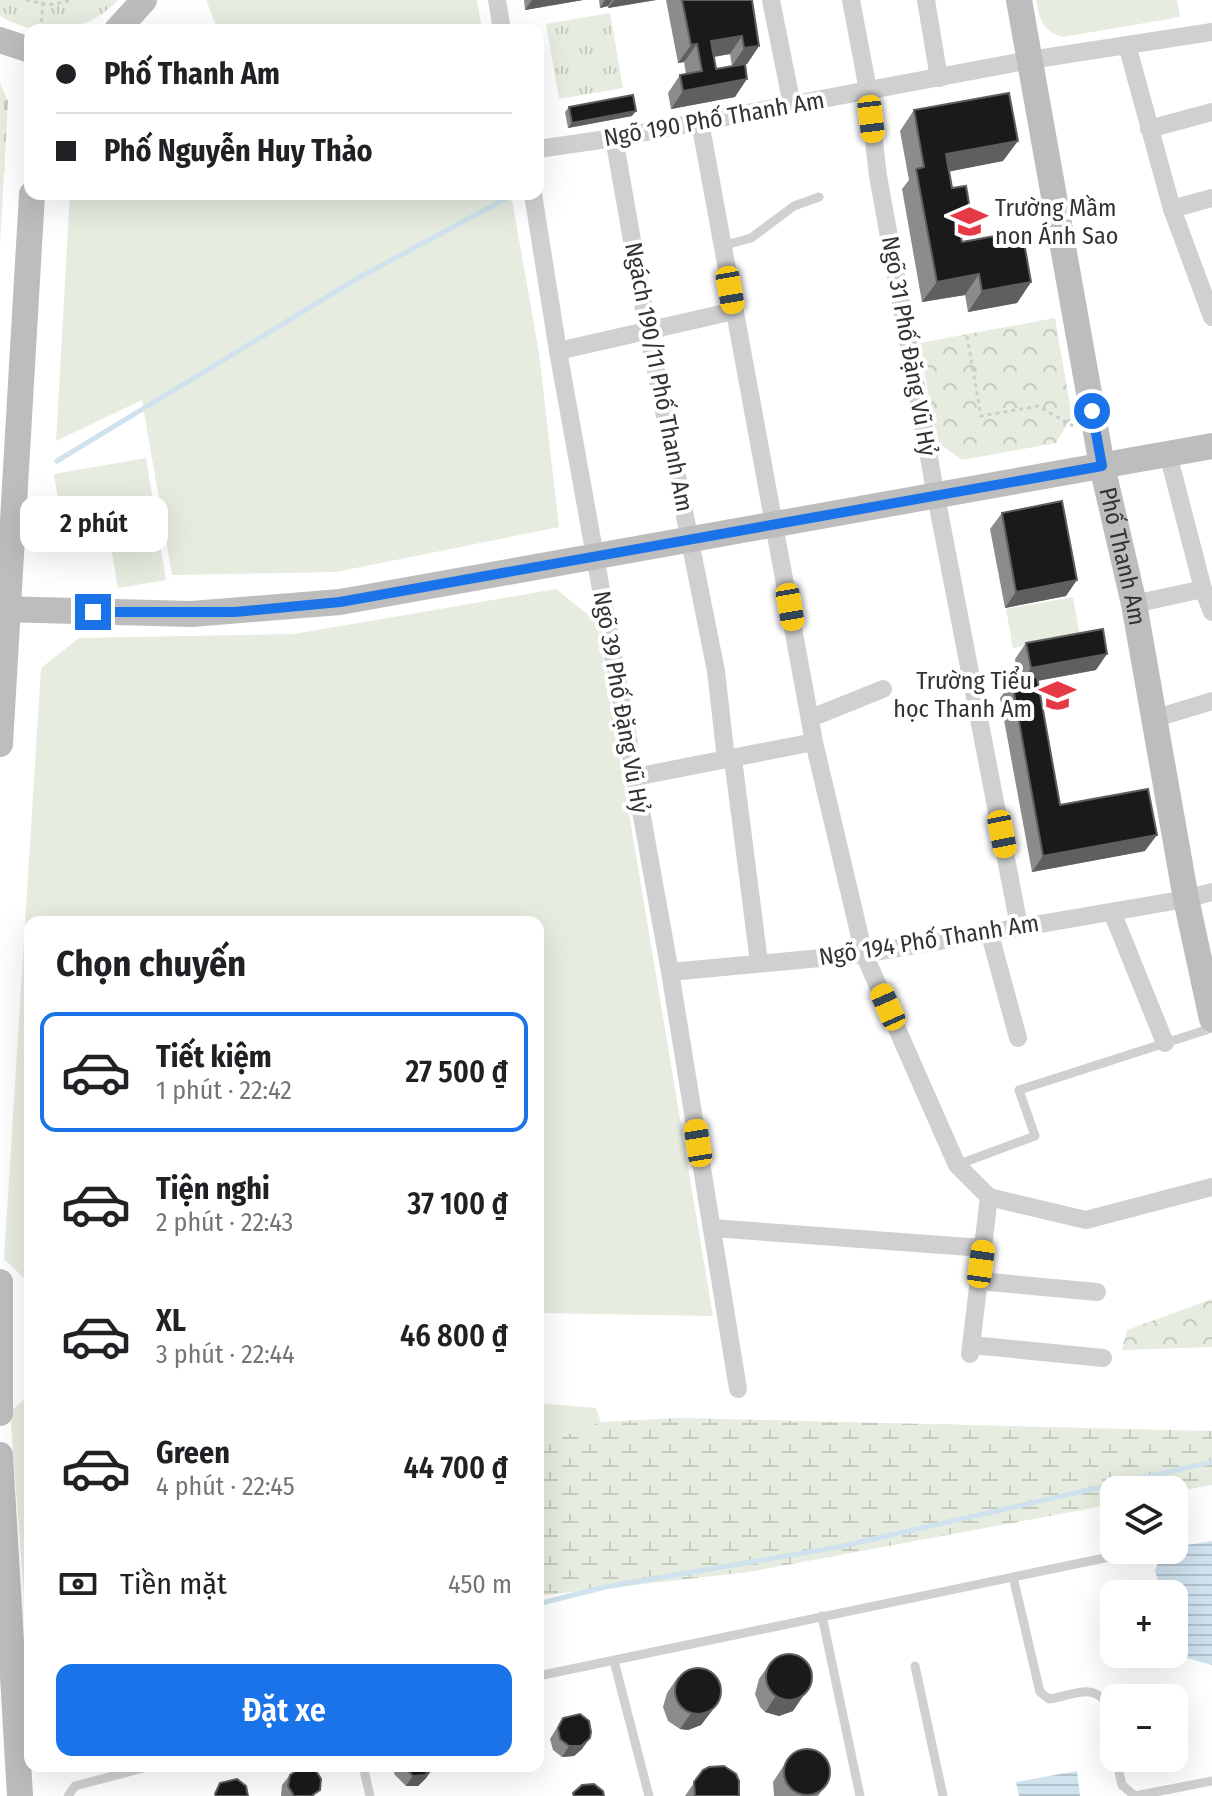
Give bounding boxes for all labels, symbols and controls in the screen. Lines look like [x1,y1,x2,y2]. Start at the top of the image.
text: Phố Thanh Am [104,56,280,92]
street label: Ngõ 190 Phố Thanh Am [602,86,826,152]
car [856,94,886,144]
text: Phố Nguyễn Huy Thảo [104,133,373,169]
place label: Trường Mầm non Ánh Sao [995,194,1118,250]
school or university icon: Trường Mầm non Ánh Sao [950,203,988,241]
street label: Ngõ 31 Phố Đặng Vũ Hỷ [876,234,942,458]
street label: Ngách 190/11 Phố Thanh Am [619,240,699,514]
car [714,264,746,316]
route start [1074,393,1110,429]
street label: Phố Thanh Am [1093,485,1151,627]
callout: 2 phút [19,496,167,552]
text: 2 phút [60,508,128,539]
car [774,581,806,633]
street label: Ngõ 39 Phố Đặng Vũ Hỷ [588,589,654,816]
route end [75,594,111,630]
place label: Trường Tiểu học Thanh Am [893,665,1032,723]
school or university icon: Trường Tiểu học Thanh Am [1039,676,1077,714]
car [986,808,1018,860]
street label: Ngõ 194 Phố Thanh Am [817,909,1041,971]
text: Chọn chuyến [56,942,246,986]
car [867,980,909,1034]
icon: car [60,1036,132,1108]
text: Tiết kiệm [156,1039,272,1075]
text: 27 500 ₫ [406,1054,508,1090]
text: 1 phút · 22:42 [156,1075,292,1106]
car [682,1117,714,1169]
icon: car [60,1168,132,1240]
text: Tiện nghi [156,1171,270,1207]
text: 37 100 ₫ [407,1186,508,1222]
text: 2 phút · 22:43 [156,1207,293,1238]
car [966,1239,996,1289]
icon: car [60,1300,132,1372]
text: XL [156,1303,186,1339]
text: 46 800 ₫ [400,1318,508,1354]
text: 3 phút · 22:44 [156,1339,295,1370]
icon: car [60,1432,132,1504]
text: Green [156,1435,230,1471]
text: 44 700 ₫ [404,1450,508,1486]
text: 4 phút · 22:45 [156,1471,295,1502]
map controls [1100,1476,1188,1772]
button: layers [1100,1476,1188,1564]
icon: cash [56,1562,100,1606]
text: Tiền mặt [120,1566,227,1602]
text: 450 m [448,1569,512,1600]
button: + [1100,1580,1188,1668]
button: Đặt xe [56,1664,512,1756]
button: − [1100,1684,1188,1772]

